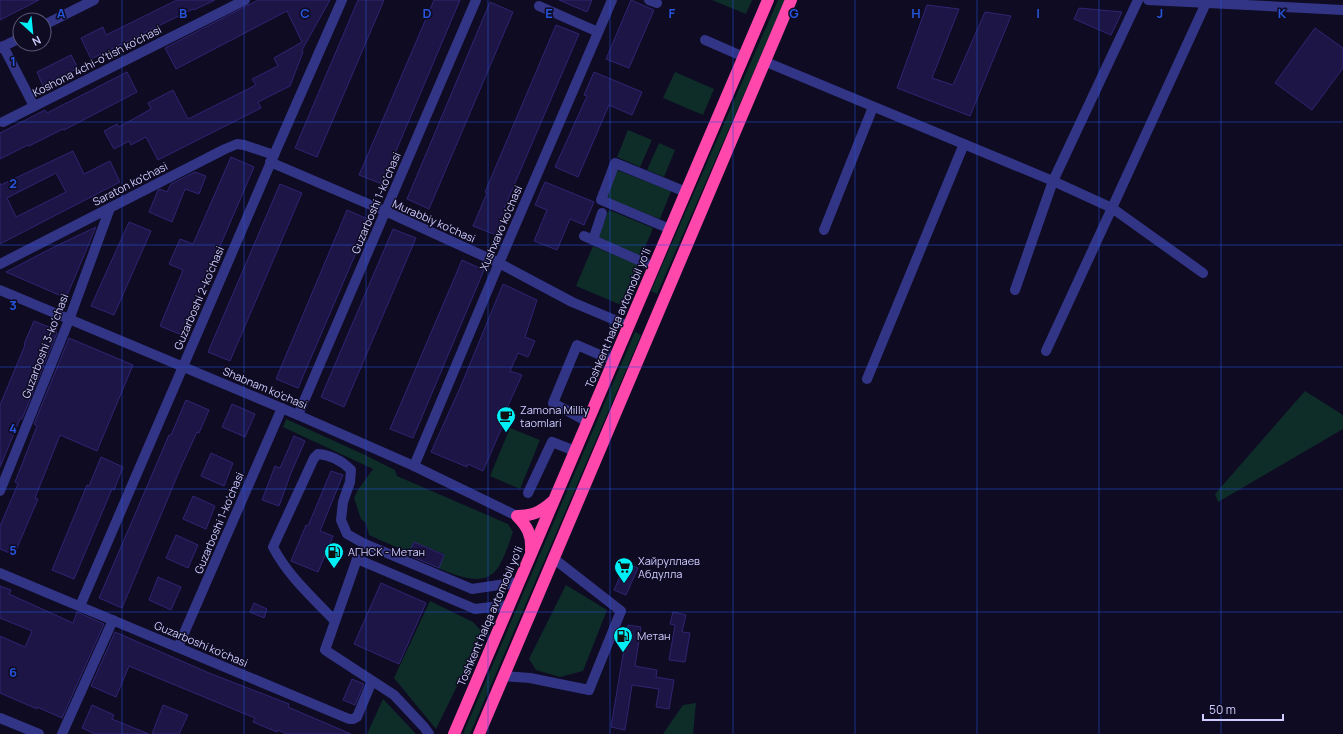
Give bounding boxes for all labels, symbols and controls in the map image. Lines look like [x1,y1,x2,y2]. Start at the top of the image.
text: A [57,4,66,22]
text: B [179,4,187,22]
text: C [300,4,310,22]
text: D [422,4,432,22]
text: E [545,4,553,22]
text: F [669,4,676,22]
text: G [789,4,799,22]
text: H [911,4,921,22]
text: I [1036,4,1040,22]
text: J [1157,4,1163,22]
text: K [1278,4,1287,22]
north arrow [12,12,52,52]
street label: Koshona 4chi-o'tish ko'chasi [30,21,164,100]
text: N [30,33,44,50]
text: 1 [10,52,16,70]
street label: Guzarboshi 1-ko'chasi [347,150,404,256]
street label: Saraton ko'chasi [90,158,170,209]
text: 2 [9,174,17,192]
street label: Xushxavo ko'chasi [476,183,525,273]
street label: Murabbiy ko'chasi [390,196,478,246]
street label: Guzarboshi 2-ko'chasi [170,244,227,352]
street label: Toshkent halqa avtomobil yo'li [581,246,654,390]
street label: Guzarboshi 3-ko'chasi [18,291,71,400]
text: 3 [9,296,17,314]
street label: Shabnam ko'chasi [221,363,310,412]
place label: Zamona Milliy taomlari [520,402,589,430]
cafe icon: Zamona Milliy taomlari [495,405,517,433]
text: 4 [9,419,17,437]
street label: Guzarboshi 1-ko'chasi [190,470,247,576]
text: 5 [9,541,17,559]
fuel station icon: АГНСК - Метан [323,541,345,569]
place label: АГНСК - Метан [348,544,425,559]
street label: Toshkent halqa avtomobil yo'li [453,544,526,688]
place label: Хайруллаев Абдулла [638,553,700,581]
supermarket icon: Хайруллаев Абдулла [613,556,635,584]
street label: Guzarboshi ko'chasi [152,617,250,670]
fuel station icon: Метан [612,625,634,653]
place label: Метан [637,628,671,643]
text: 6 [9,663,17,681]
scale bar [1203,696,1283,722]
text: 50 m [1209,701,1236,718]

